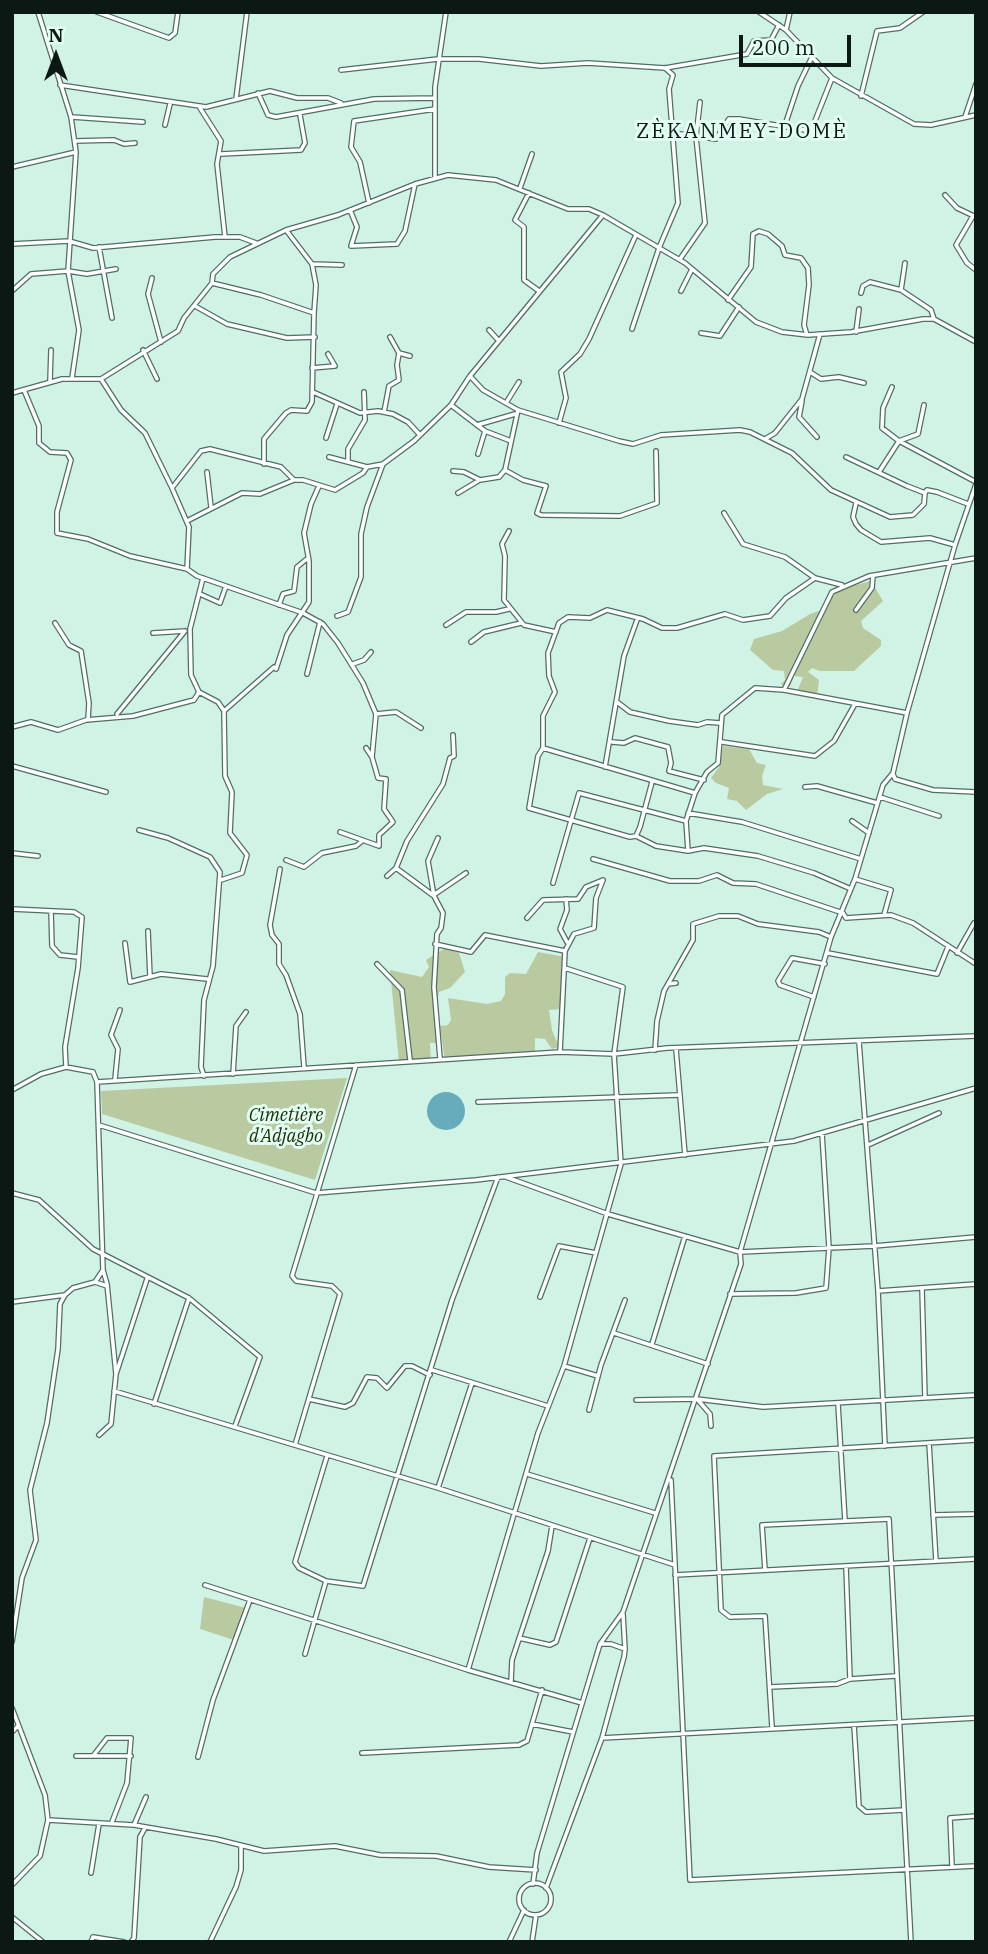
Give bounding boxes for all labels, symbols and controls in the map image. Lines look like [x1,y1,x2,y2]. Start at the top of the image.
north arrow [21,21,91,91]
scale bar [743,21,855,65]
text: N [48,23,64,47]
text: 200 m [752,33,815,61]
district label: ZÈKANMEY-DOMÈ [638,119,846,145]
park label: Cimetière d'Adjagbo [249,1105,323,1148]

